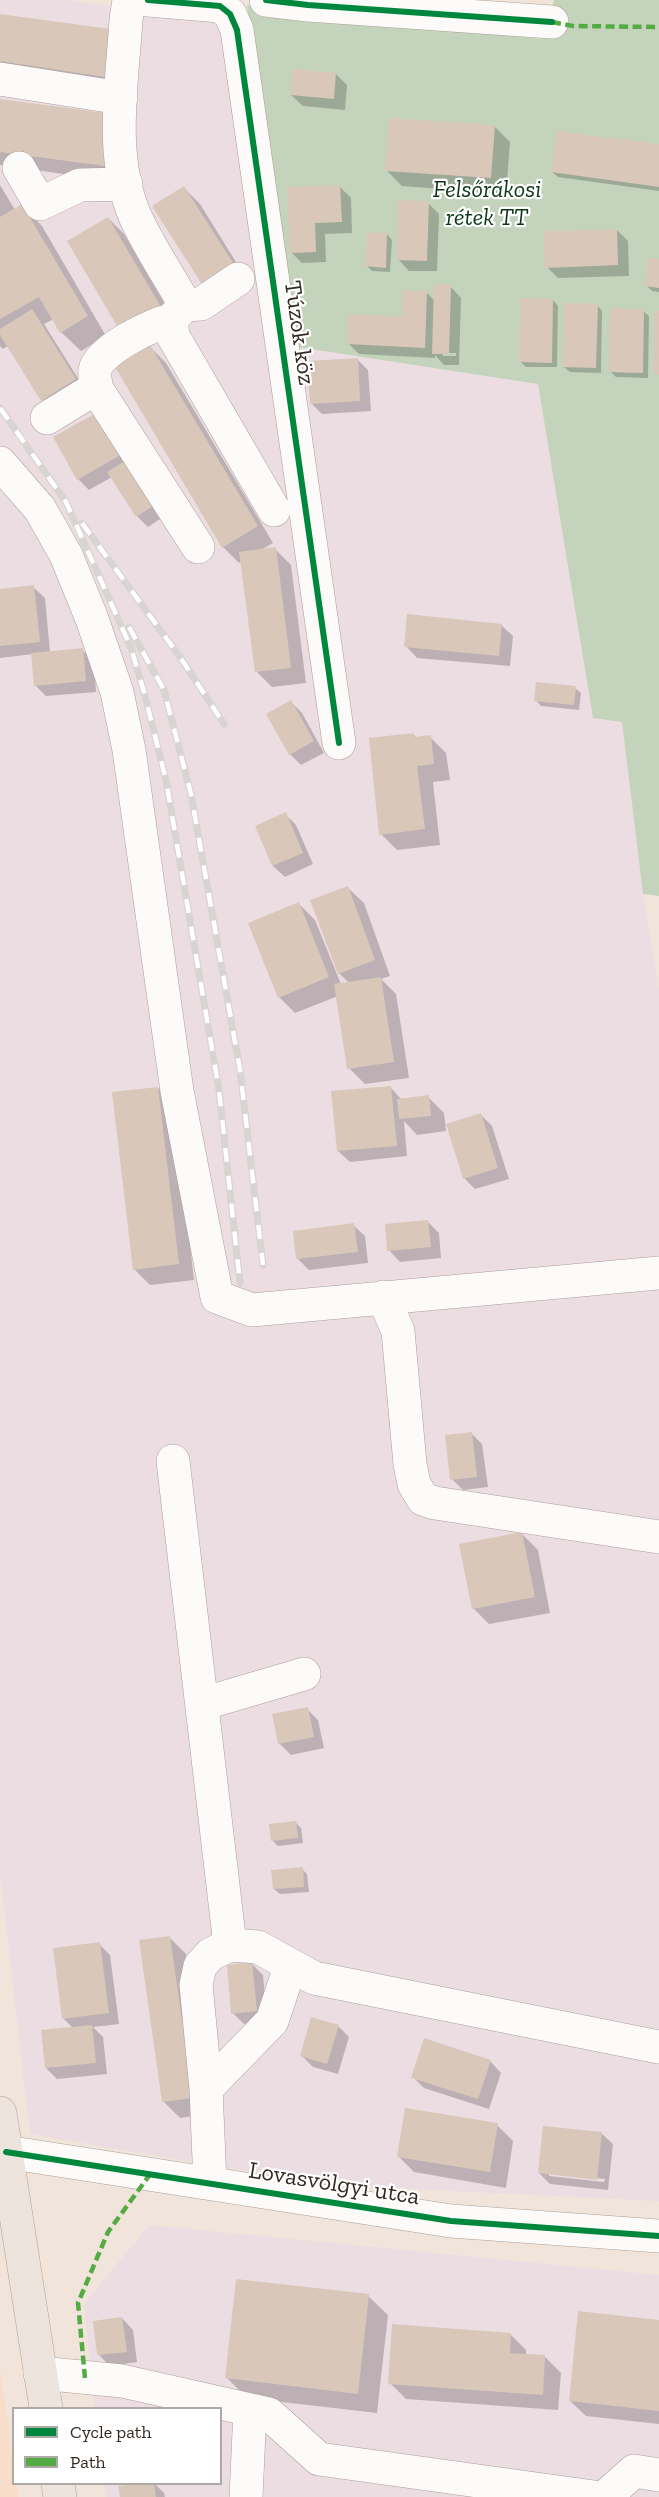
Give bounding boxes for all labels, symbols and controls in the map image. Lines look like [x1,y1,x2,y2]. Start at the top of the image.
park label: Felsőrákosi rétek TT [433,176,541,232]
street label: Túzok köz [277,279,321,387]
street label: Lovasvölgyi utca [247,2156,421,2212]
legend [12,2407,222,2485]
text: Cycle path [70,2421,152,2443]
text: Path [70,2451,106,2473]

